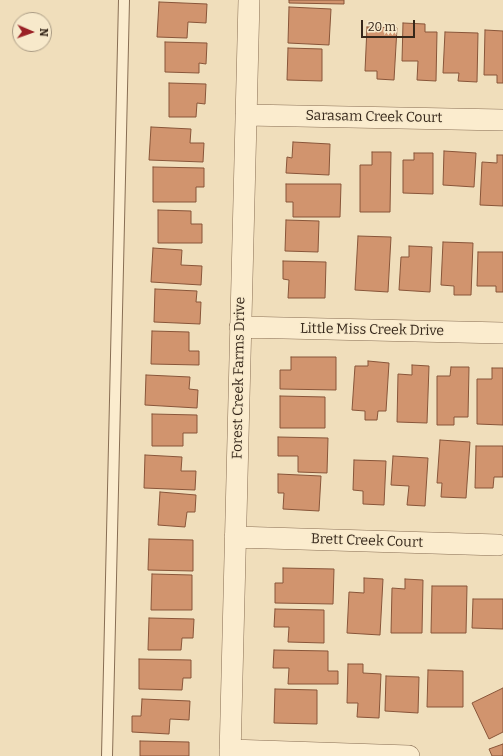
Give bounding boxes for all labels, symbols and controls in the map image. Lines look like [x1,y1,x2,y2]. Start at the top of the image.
north arrow [12,12,52,52]
scale bar [363,12,417,38]
text: 20 m [368,20,396,34]
text: N [37,28,50,37]
street label: Sarasam Creek Court [305,107,443,127]
street label: Forest Creek Farms Drive [229,297,249,459]
street label: Little Miss Creek Drive [300,320,444,340]
street label: Brett Creek Court [311,531,423,551]

